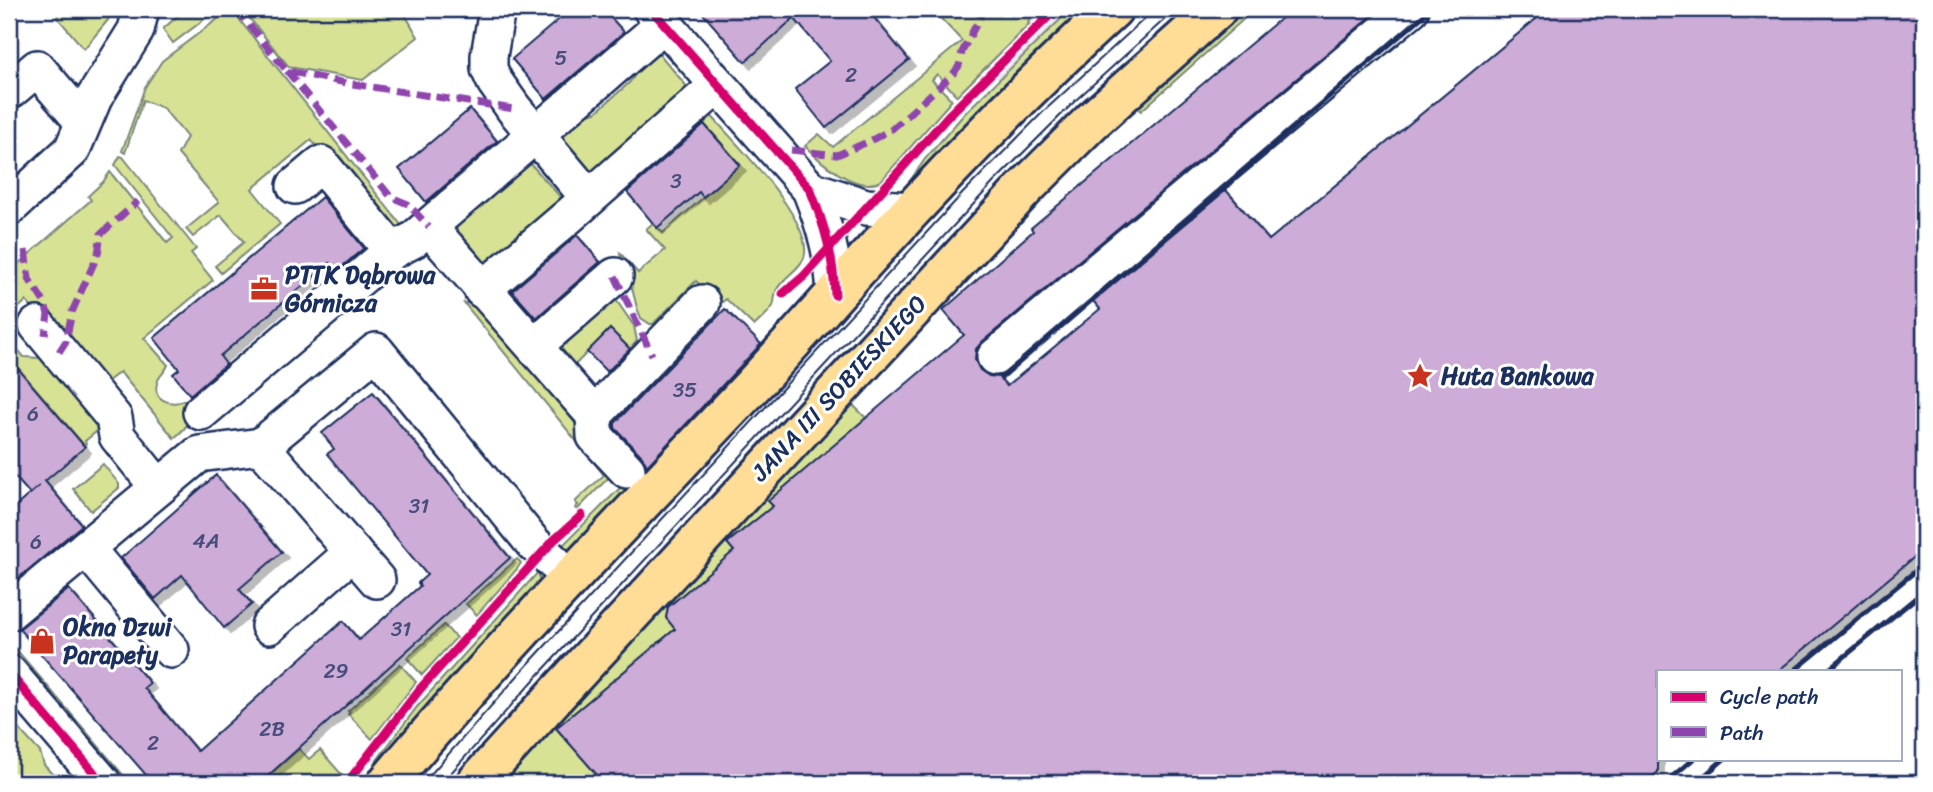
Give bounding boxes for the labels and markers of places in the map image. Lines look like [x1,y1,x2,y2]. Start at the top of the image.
place label: PTTK Dąbrowa Górnicza [285,254,436,324]
office icon: PTTK Dąbrowa Górnicza [249,274,279,304]
place label: Huta Bankowa [1441,355,1595,397]
place icon: Huta Bankowa [1405,361,1435,391]
place label: Okna Dzwi Parapety [63,606,173,676]
shop icon: Okna Dzwi Parapety [27,626,57,656]

